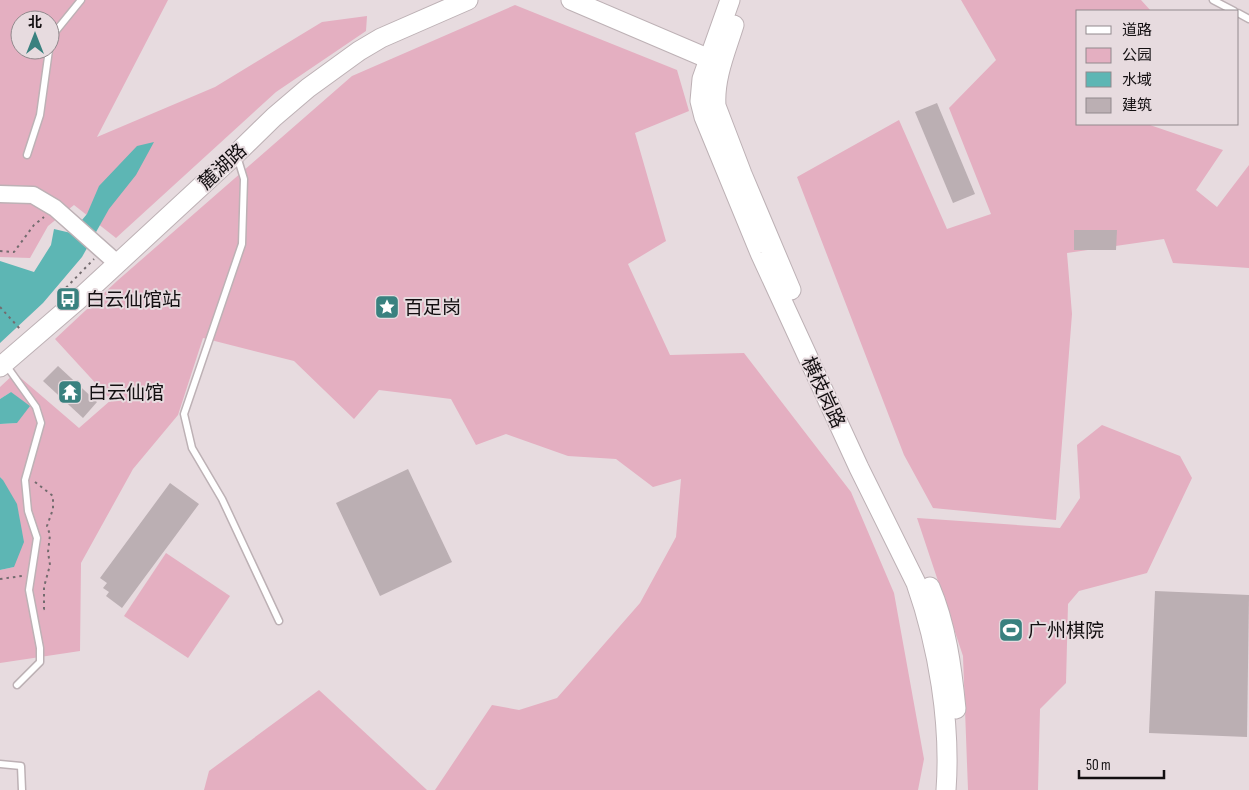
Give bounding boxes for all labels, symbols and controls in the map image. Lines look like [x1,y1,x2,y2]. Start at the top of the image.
north arrow [10,10,60,60]
legend [1076,10,1239,125]
text: 北 [28,14,42,31]
text: 道路 [1122,21,1152,40]
text: 公园 [1122,46,1152,65]
text: 水域 [1122,71,1152,90]
text: 建筑 [1122,96,1152,115]
street label: 麓湖路 [194,139,252,195]
bus stop icon: 白云仙馆站 [55,286,81,312]
place label: 白云仙馆站 [86,289,181,312]
place icon: 百足岗 [374,294,400,320]
place label: 百足岗 [404,297,461,320]
street label: 横枝岗路 [796,353,849,432]
temple icon: 白云仙馆 [57,379,83,405]
place label: 白云仙馆 [88,382,164,405]
sports icon: 广州棋院 [998,617,1024,643]
place label: 广州棋院 [1028,620,1104,643]
scale bar [1079,748,1164,780]
text: 50 m [1086,756,1111,775]

